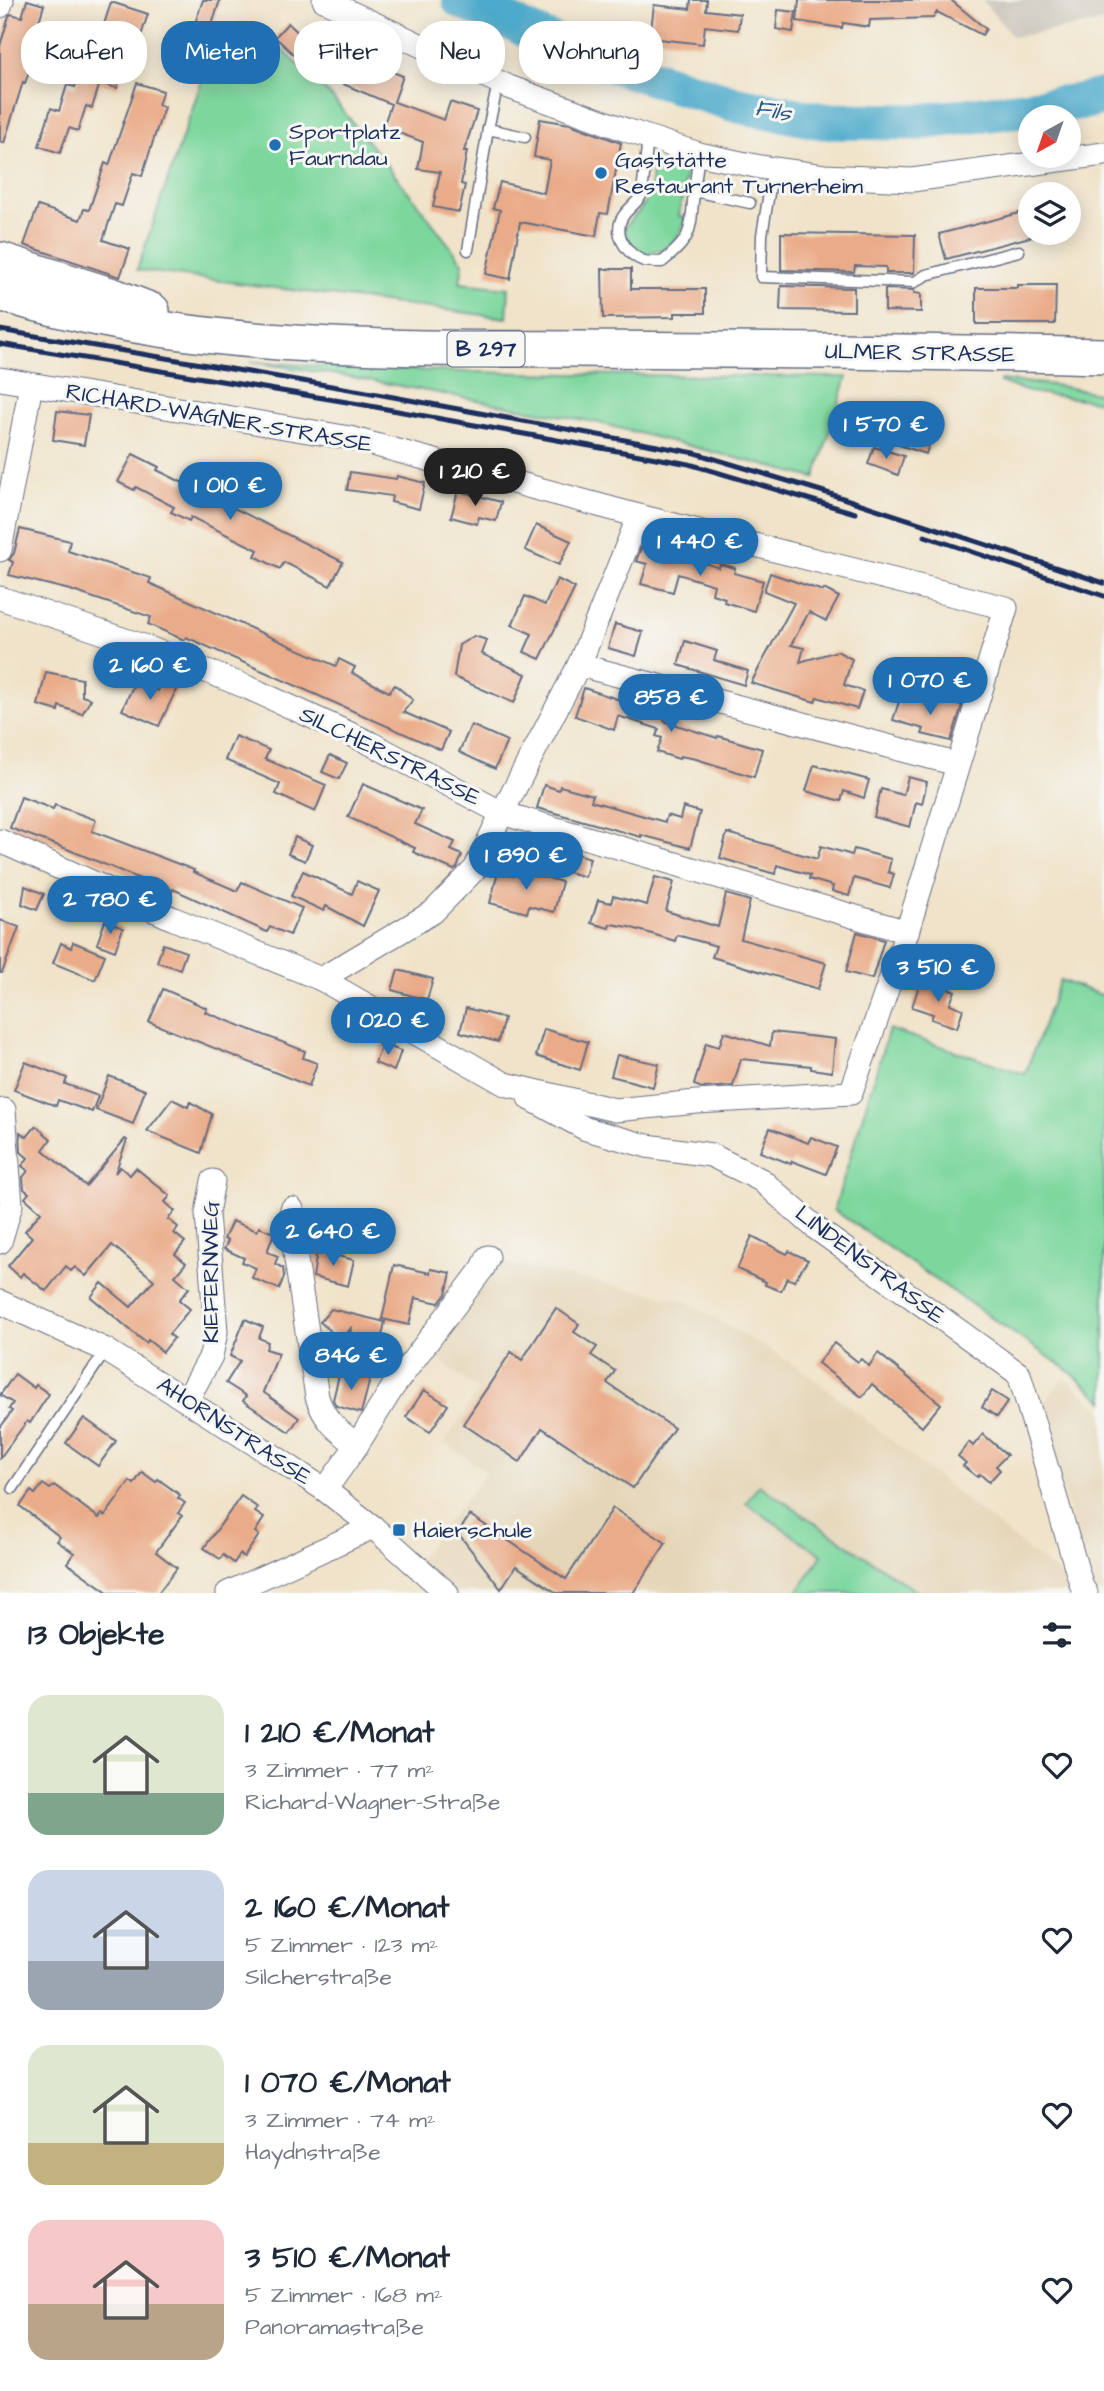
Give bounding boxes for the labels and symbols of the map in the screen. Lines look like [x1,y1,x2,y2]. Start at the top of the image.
water label: Fils [752,91,796,132]
north arrow [1018,105,1082,168]
place label: Sportplatz Faurndau [289,116,401,174]
marker: Sportplatz Faurndau [267,137,283,153]
place label: Gaststätte Restaurant Turnerheim [615,144,863,202]
marker: Gaststätte Restaurant Turnerheim [593,165,609,181]
road number: B 297 [448,332,524,366]
street label: ULMER STRASSE [824,335,1016,371]
street label: RICHARD-WAGNER-STRASSE [63,375,375,461]
pin: 1 570 € [821,402,951,461]
pin: 1 210 € [410,448,540,508]
pin: 1 010 € [165,462,295,522]
pin: 1 440 € [635,518,765,578]
pin: 2 160 € [85,642,215,702]
pin: 1 070 € [865,658,995,717]
pin: 858 € [622,674,720,734]
street label: SILCHERSTRASSE [294,698,486,814]
pin: 1 890 € [461,832,591,892]
pin: 2 780 € [45,876,175,936]
pin: 3 510 € [873,944,1003,1004]
pin: 1 020 € [323,998,453,1057]
street label: LINDENSTRASSE [788,1198,952,1332]
street label: KIEFERNWEG [195,1201,227,1343]
pin: 2 640 € [268,1208,398,1268]
pin: 846 € [302,1332,400,1392]
street label: AHORNSTRASSE [151,1369,318,1493]
place label: Haierschule [413,1514,532,1546]
marker: Haierschule [391,1522,407,1538]

